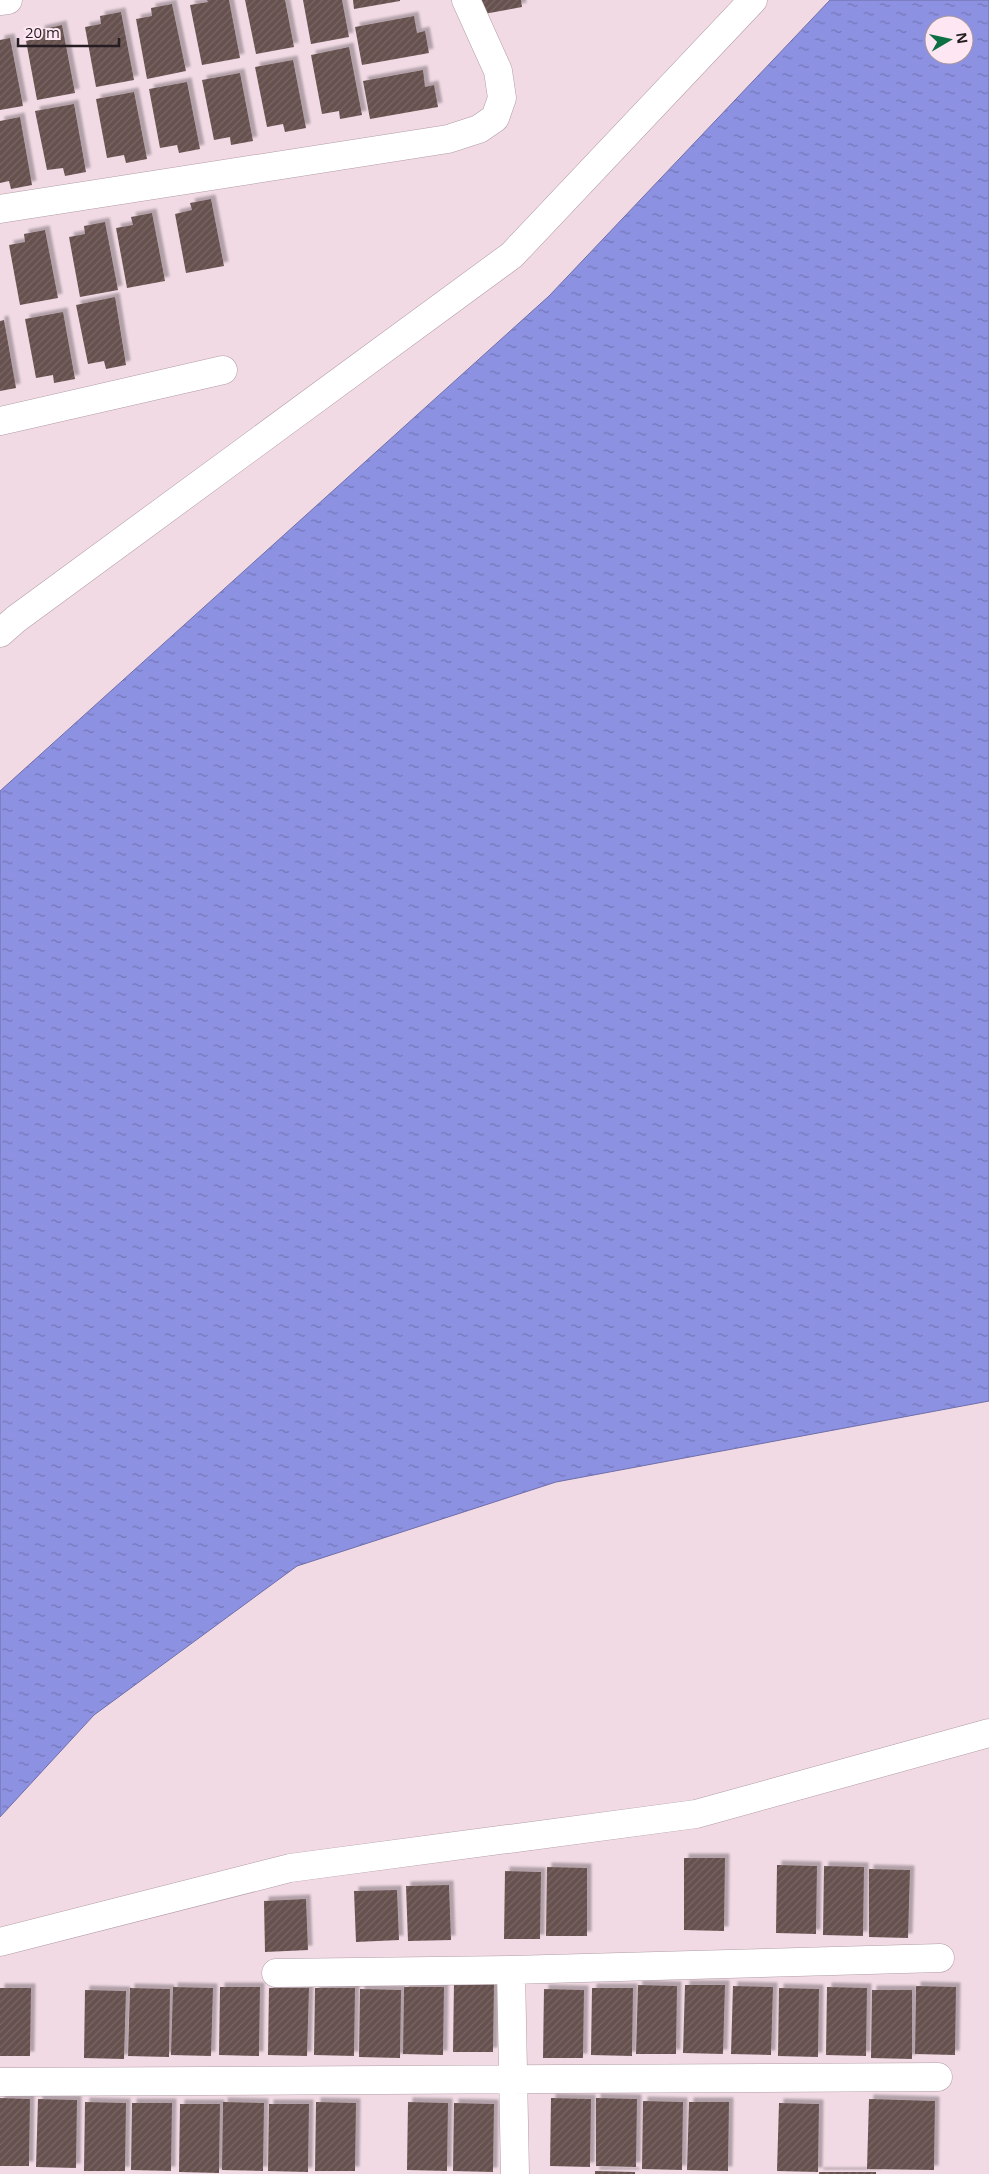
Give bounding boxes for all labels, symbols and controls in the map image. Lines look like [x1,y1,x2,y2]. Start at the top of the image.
scale bar [18,15,119,47]
north arrow [924,15,974,65]
text: 20 m [25,22,60,42]
text: N [952,31,973,45]

